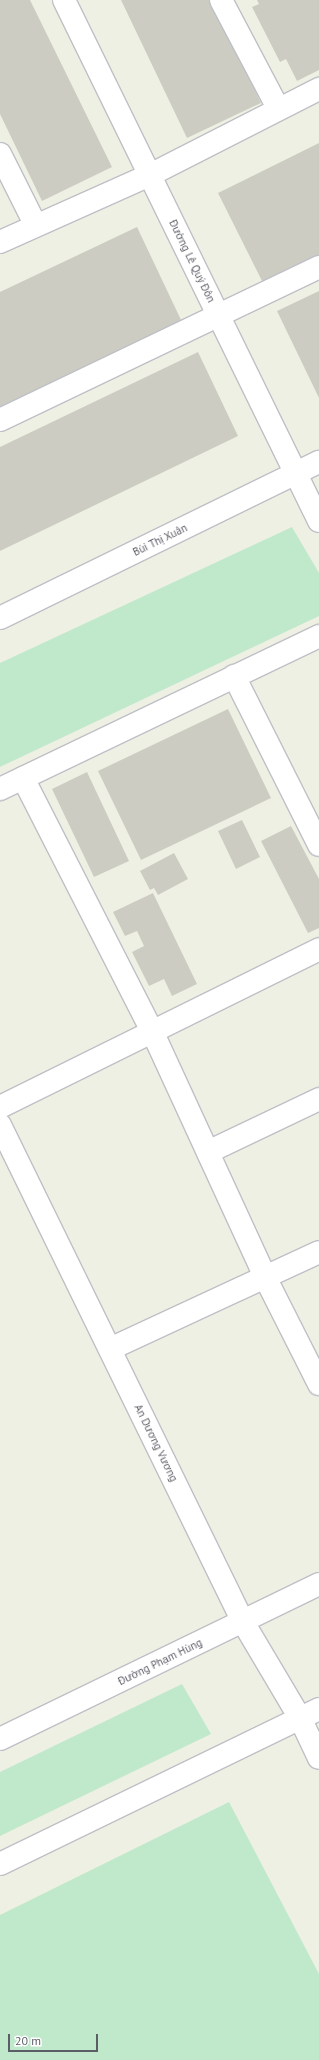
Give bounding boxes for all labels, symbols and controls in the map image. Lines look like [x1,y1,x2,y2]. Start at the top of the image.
street label: Đường Lê Quý Đôn [166,218,218,304]
street label: Bùi Thị Xuân [130,521,190,559]
street label: An Dương Vương [132,1403,180,1483]
street label: Đường Phạm Hùng [116,1636,204,1688]
scale bar [10,2026,100,2052]
text: 20 m [15,2033,41,2048]

